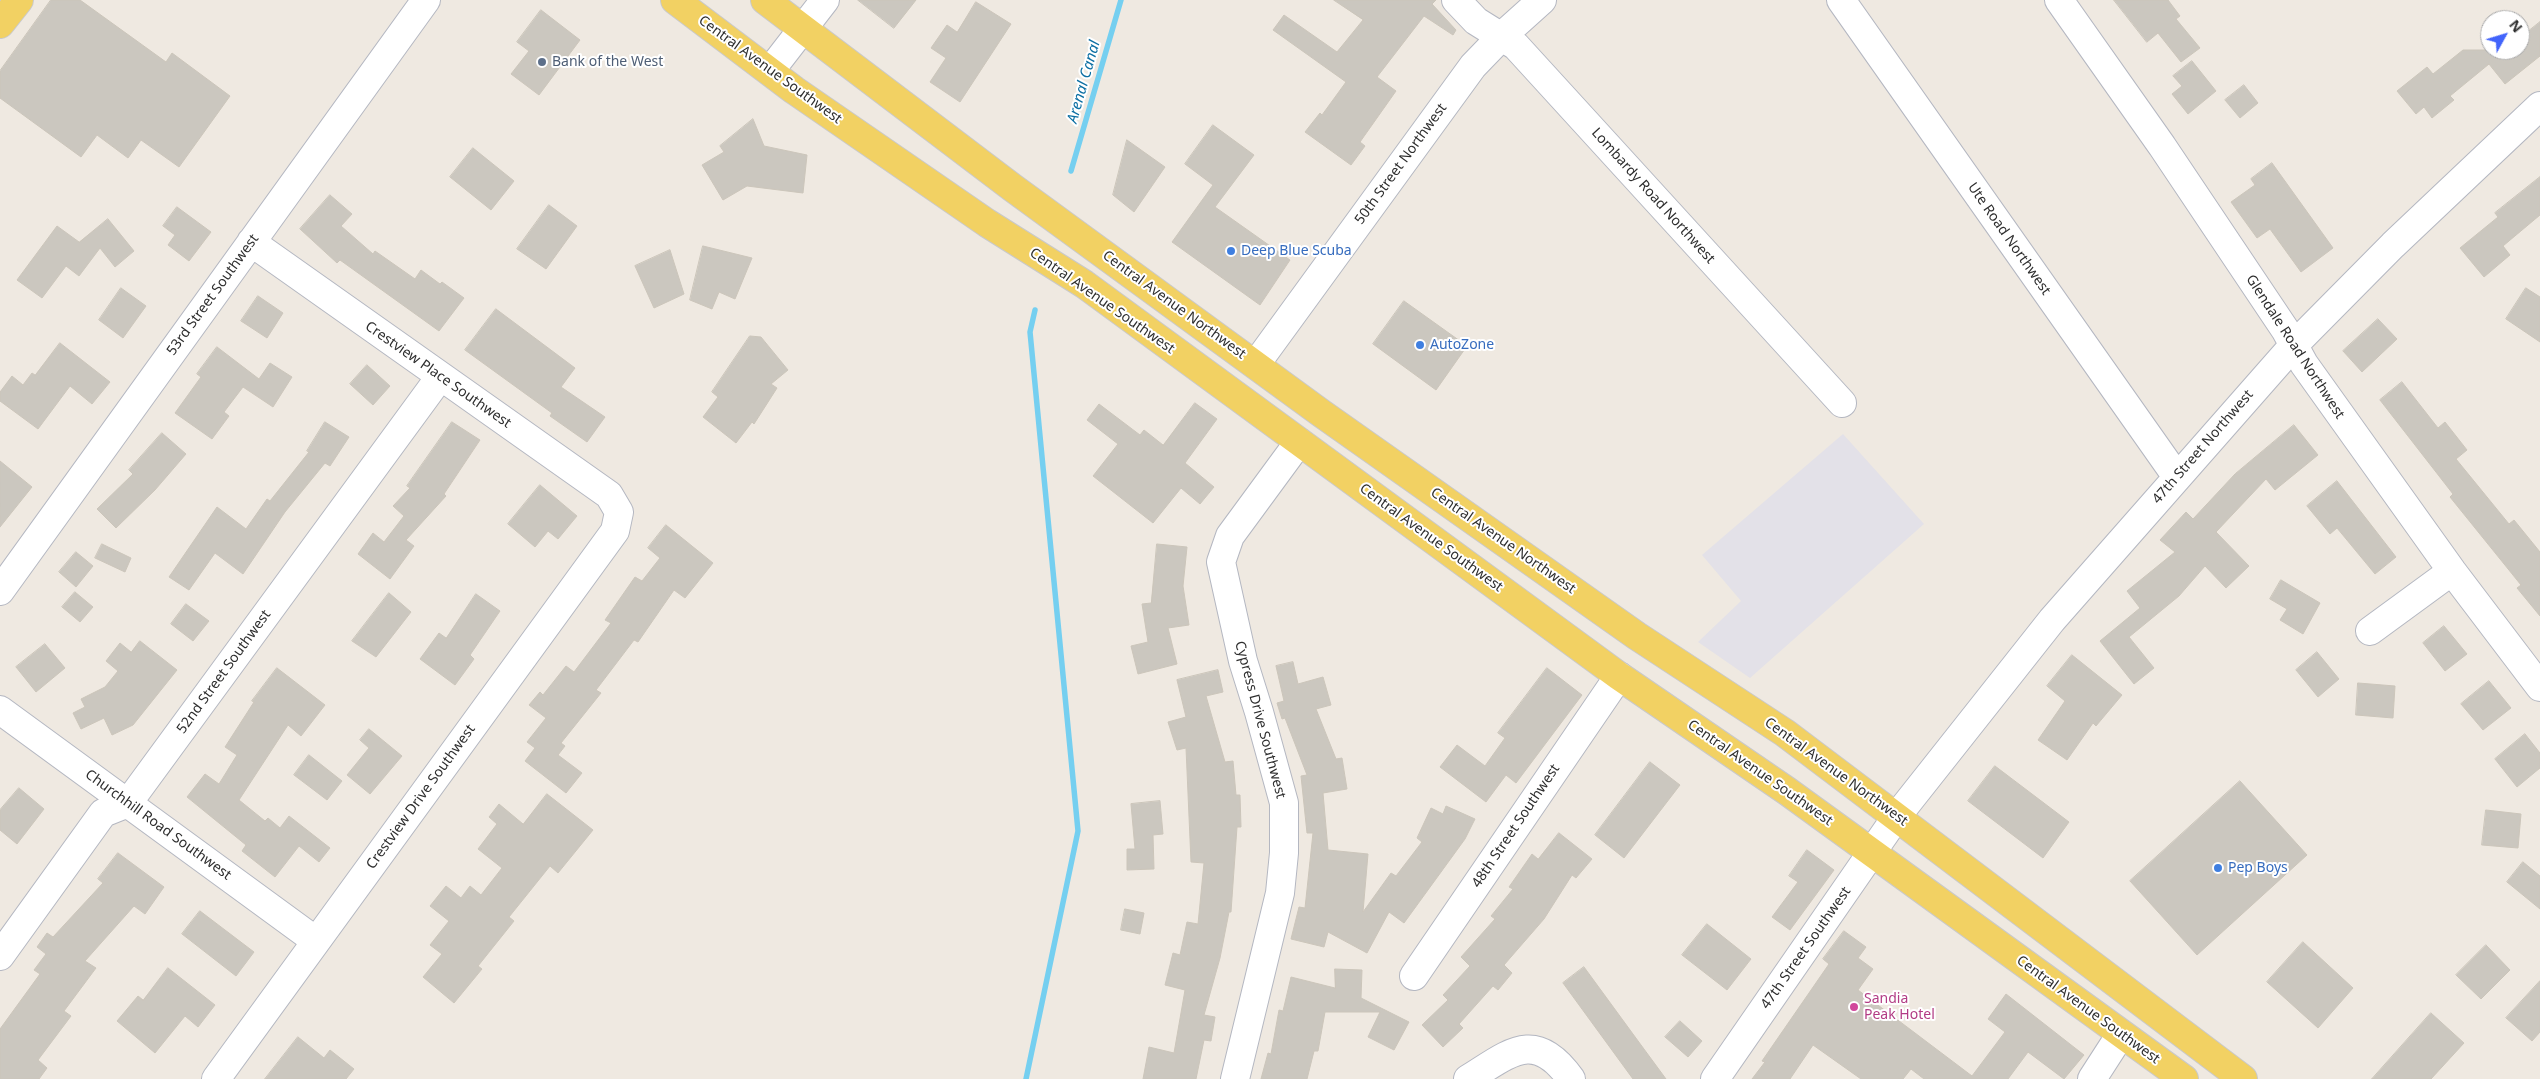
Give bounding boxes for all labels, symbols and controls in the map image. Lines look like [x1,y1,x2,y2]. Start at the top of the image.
north arrow [2480,10,2530,60]
street label: Central Avenue Southwest [695,12,845,128]
text: N [2505,15,2527,36]
water label: Arenal Canal [1064,39,1104,125]
place label: Bank of the West [552,54,663,70]
marker: Bank of the West [536,56,548,68]
street label: 50th Street Northwest [1351,100,1451,228]
street label: Lombardy Road Northwest [1588,125,1718,267]
street label: Ute Road Northwest [1964,180,2054,298]
street label: 53rd Street Southwest [163,231,263,359]
place label: Deep Blue Scuba [1241,243,1352,259]
street label: Central Avenue Southwest [1026,244,1178,358]
marker: Deep Blue Scuba [1225,245,1237,257]
street label: Central Avenue Northwest [1099,247,1249,363]
street label: Glendale Road Northwest [2242,272,2348,422]
street label: Crestview Place Southwest [362,318,514,432]
place label: AutoZone [1430,337,1494,353]
marker: AutoZone [1414,339,1426,351]
street label: 47th Street Northwest [2149,387,2257,507]
street label: Central Avenue Southwest [1356,480,1506,596]
street label: Central Avenue Northwest [1427,484,1579,598]
street label: 52nd Street Southwest [173,607,275,737]
street label: Cypress Drive Southwest [1231,639,1289,801]
street label: Central Avenue Northwest [1761,714,1911,830]
street label: Central Avenue Southwest [1684,716,1836,830]
street label: Crestview Drive Southwest [363,722,479,872]
street label: 48th Street Southwest [1468,761,1564,891]
street label: Churchhill Road Southwest [82,766,234,884]
place label: Pep Boys [2228,860,2288,876]
marker: Pep Boys [2212,862,2224,874]
street label: 47th Street Southwest [1757,884,1855,1012]
street label: Central Avenue Southwest [2013,952,2163,1068]
place label: Sandia Peak Hotel [1864,991,1935,1024]
marker: Sandia Peak Hotel [1848,1001,1860,1013]

